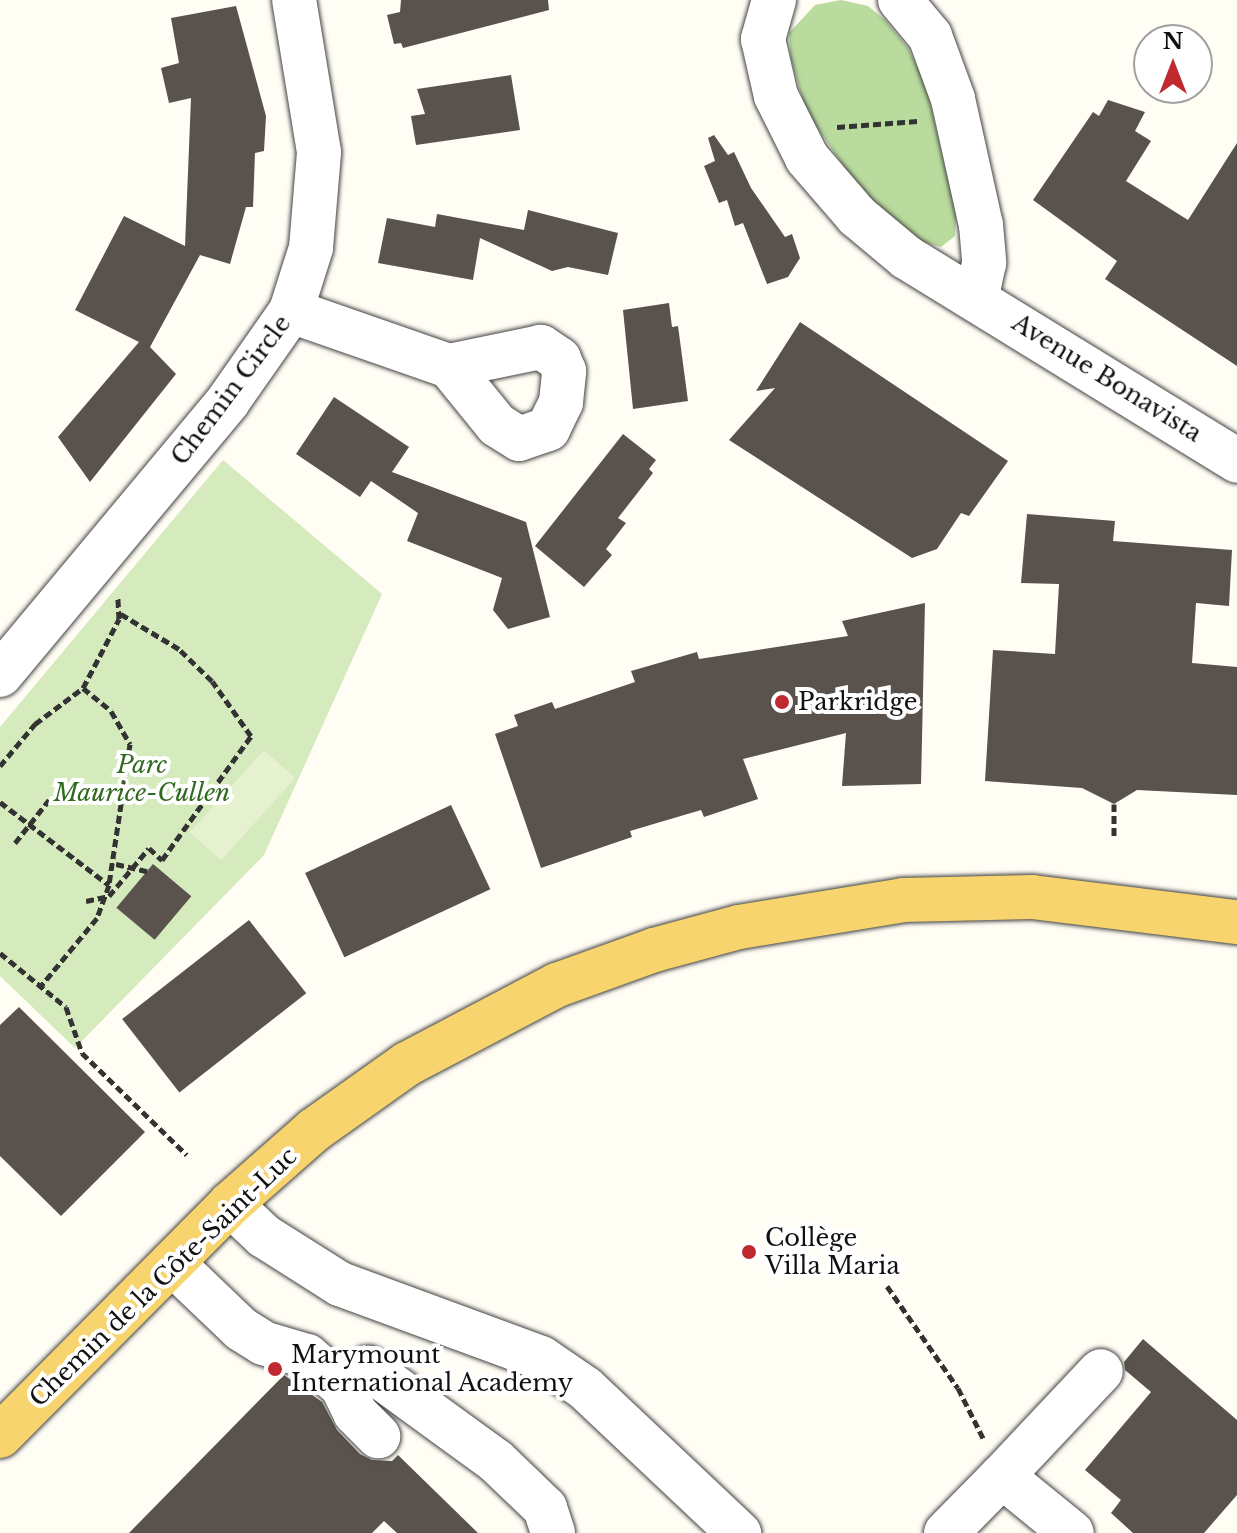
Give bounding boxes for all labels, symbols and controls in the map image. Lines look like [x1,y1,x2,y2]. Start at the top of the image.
north arrow [1133,24,1213,104]
text: N [1163,28,1183,55]
street label: Avenue Bonavista [1007,308,1207,448]
street label: Chemin Circle [165,309,297,471]
place label: Parkridge [798,688,918,716]
marker: Parkridge [773,693,791,711]
park label: Parc Maurice-Cullen [54,751,230,807]
street label: Chemin de la Côte-Saint-Luc [23,1141,303,1413]
place label: Collège Villa Maria [765,1224,900,1280]
marker: Collège Villa Maria [740,1243,758,1261]
place label: Marymount International Academy [291,1341,574,1397]
marker: Marymount International Academy [266,1360,284,1378]

